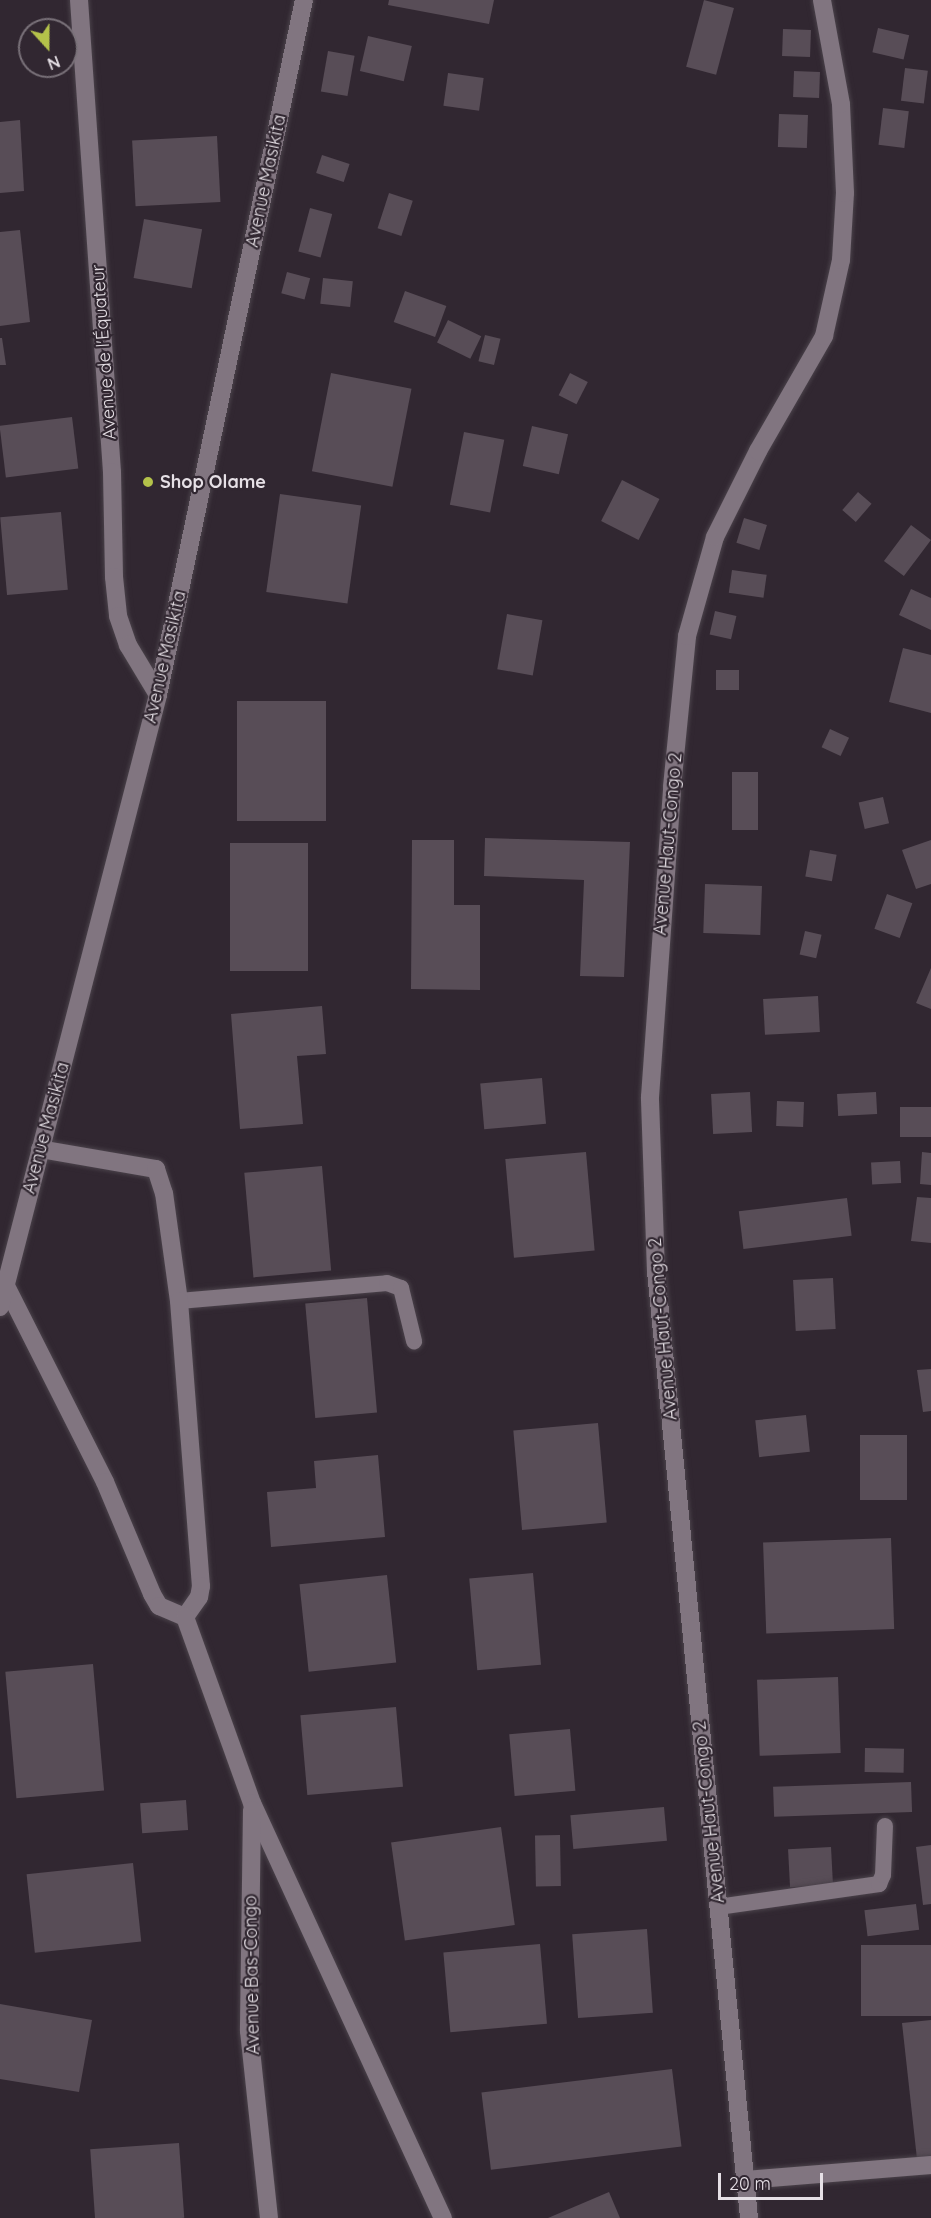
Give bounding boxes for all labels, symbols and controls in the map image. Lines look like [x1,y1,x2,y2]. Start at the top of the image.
north arrow [18,18,78,78]
text: N [45,51,63,74]
street label: Avenue Masikita [241,113,291,249]
street label: Avenue de l'Équateur [87,264,121,440]
place label: Shop Olame [160,471,266,493]
marker: Shop Olame [141,475,155,489]
street label: Avenue Masikita [139,589,191,725]
street label: Avenue Haut-Congo 2 [649,752,687,936]
street label: Avenue Masikita [18,1060,74,1196]
street label: Avenue Haut-Congo 2 [644,1237,682,1421]
street label: Avenue Haut-Congo 2 [689,1720,729,1904]
street label: Avenue Bas-Congo [240,1895,264,2055]
scale bar [721,2161,826,2199]
text: 20 m [729,2172,771,2195]

